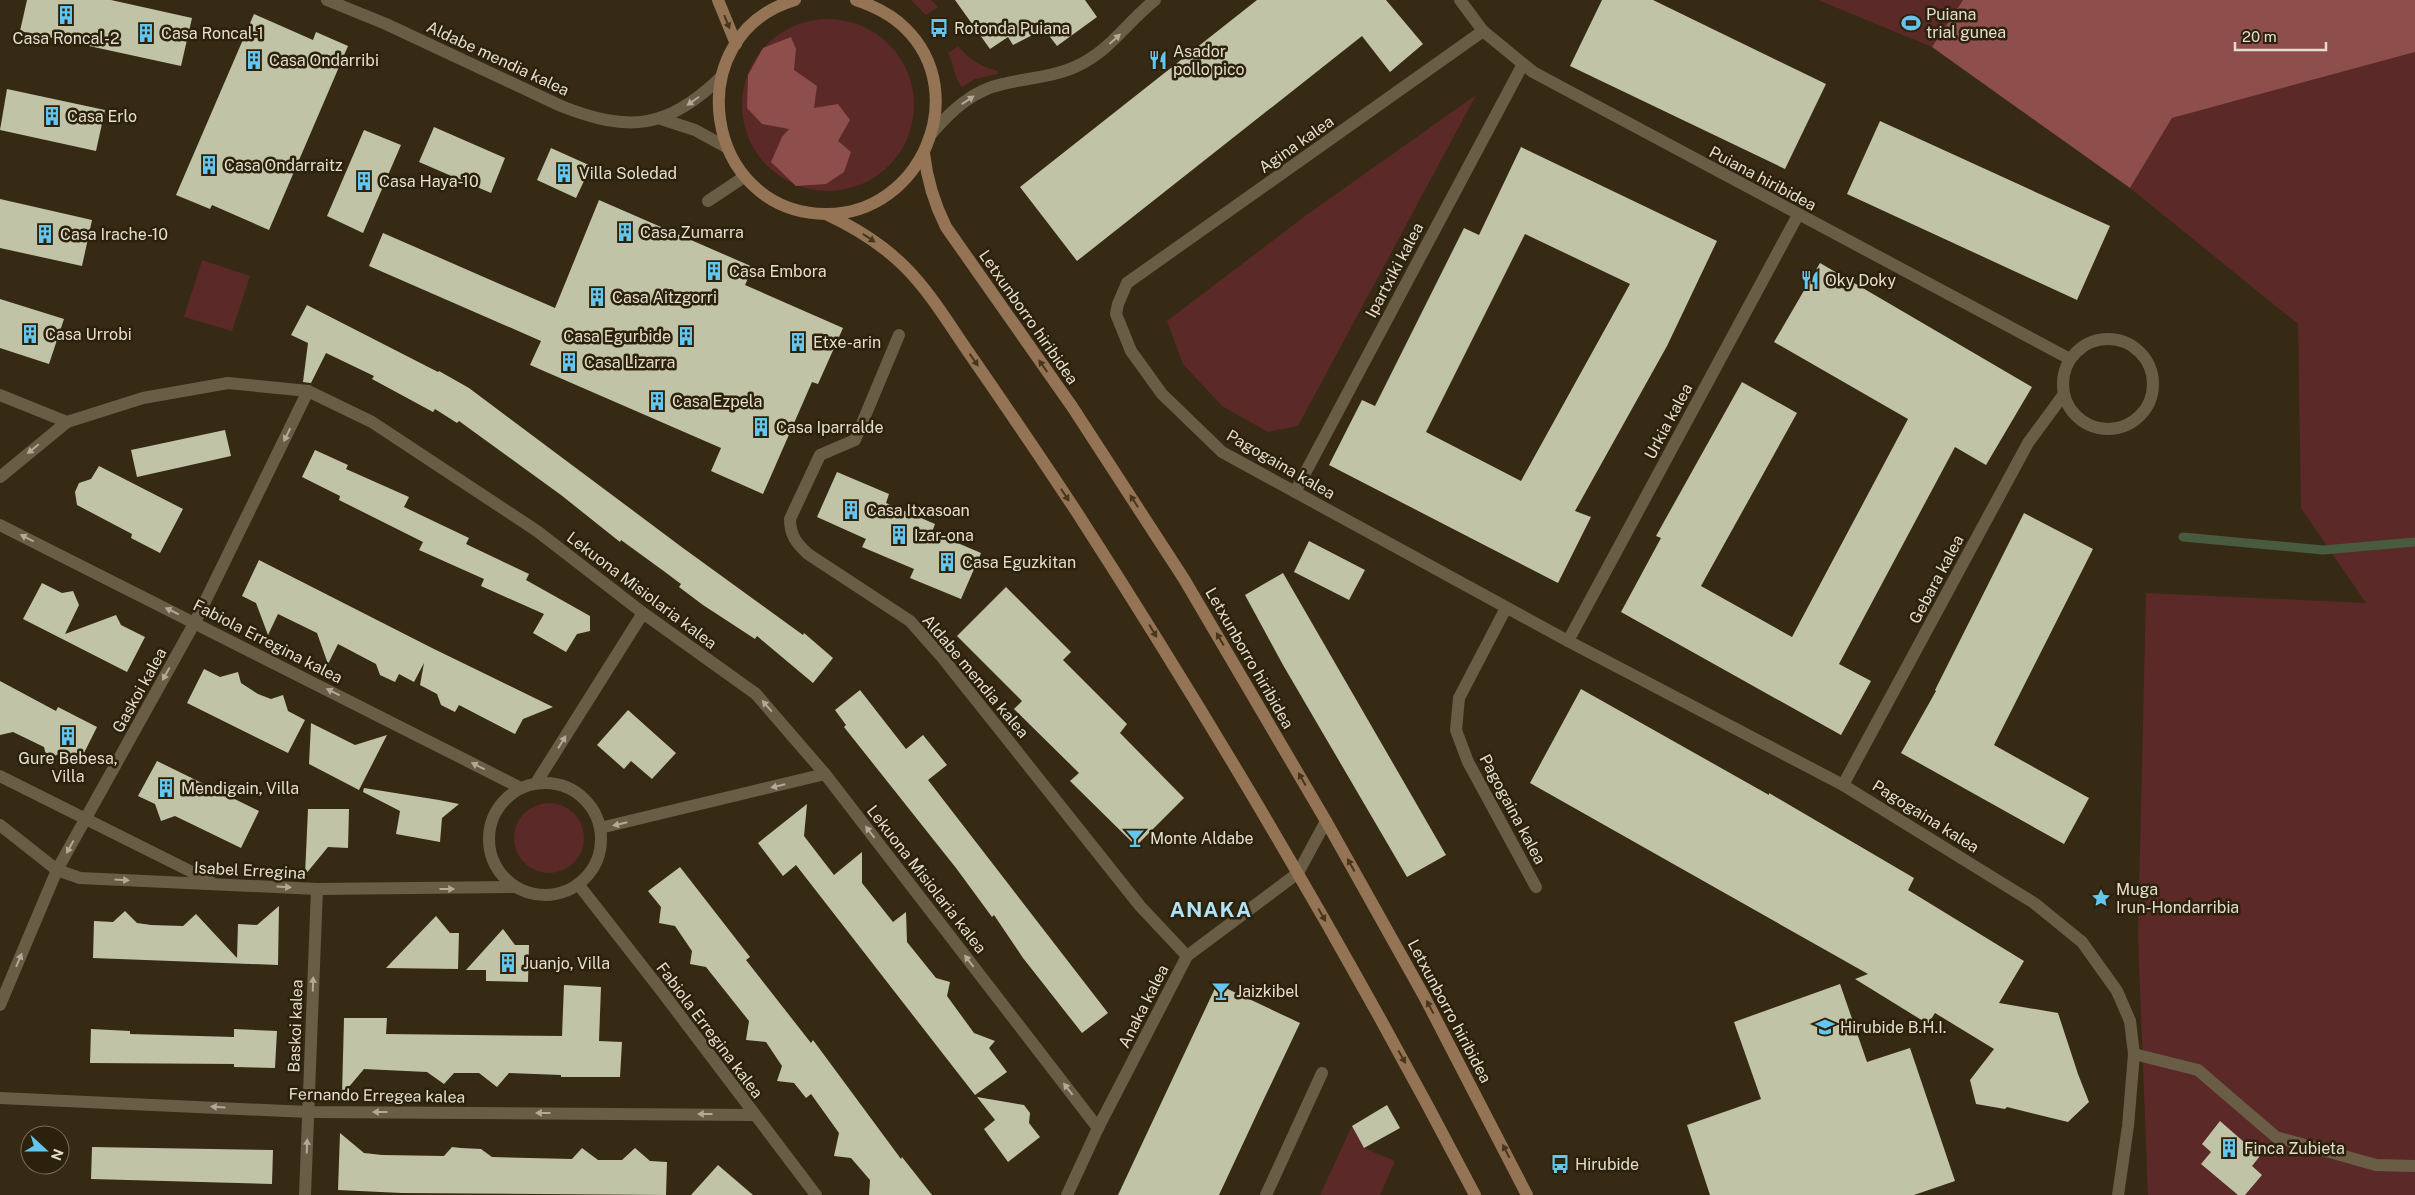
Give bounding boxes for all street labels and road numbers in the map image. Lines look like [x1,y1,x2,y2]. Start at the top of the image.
street label: Aldabe mendia kalea [424,17,572,100]
street label: Agina kalea [1255,112,1337,177]
street label: Puiana hiribidea [1706,142,1820,215]
street label: Ipartxiki kalea [1361,219,1427,321]
street label: Letxunborro hiribidea [975,246,1082,388]
street label: Urkia kalea [1641,380,1696,462]
street label: Pagogaina kalea [1223,426,1338,503]
street label: Lekuona Misiolaria kalea [563,528,720,653]
street label: Gebara kalea [1905,532,1968,627]
street label: Letxunborro hiribidea [1201,584,1298,732]
street label: Fabiola Erregina kalea [190,595,346,687]
street label: Aldabe mendia kalea [919,611,1033,742]
street label: Gaskoi kalea [108,645,171,736]
street label: Pagogaina kalea [1476,751,1550,868]
street label: Pagogaina kalea [1869,776,1983,857]
street label: Lekuona Misiolaria kalea [863,801,990,957]
street label: Isabel Erregina [194,858,306,883]
street label: Letxunborro hiribidea [1404,936,1495,1086]
street label: Fabiola Erregina kalea [652,959,767,1102]
street label: Anaka kalea [1114,961,1173,1051]
street label: Baskoi kalea [284,979,307,1073]
street label: Fernando Erregea kalea [289,1084,465,1107]

